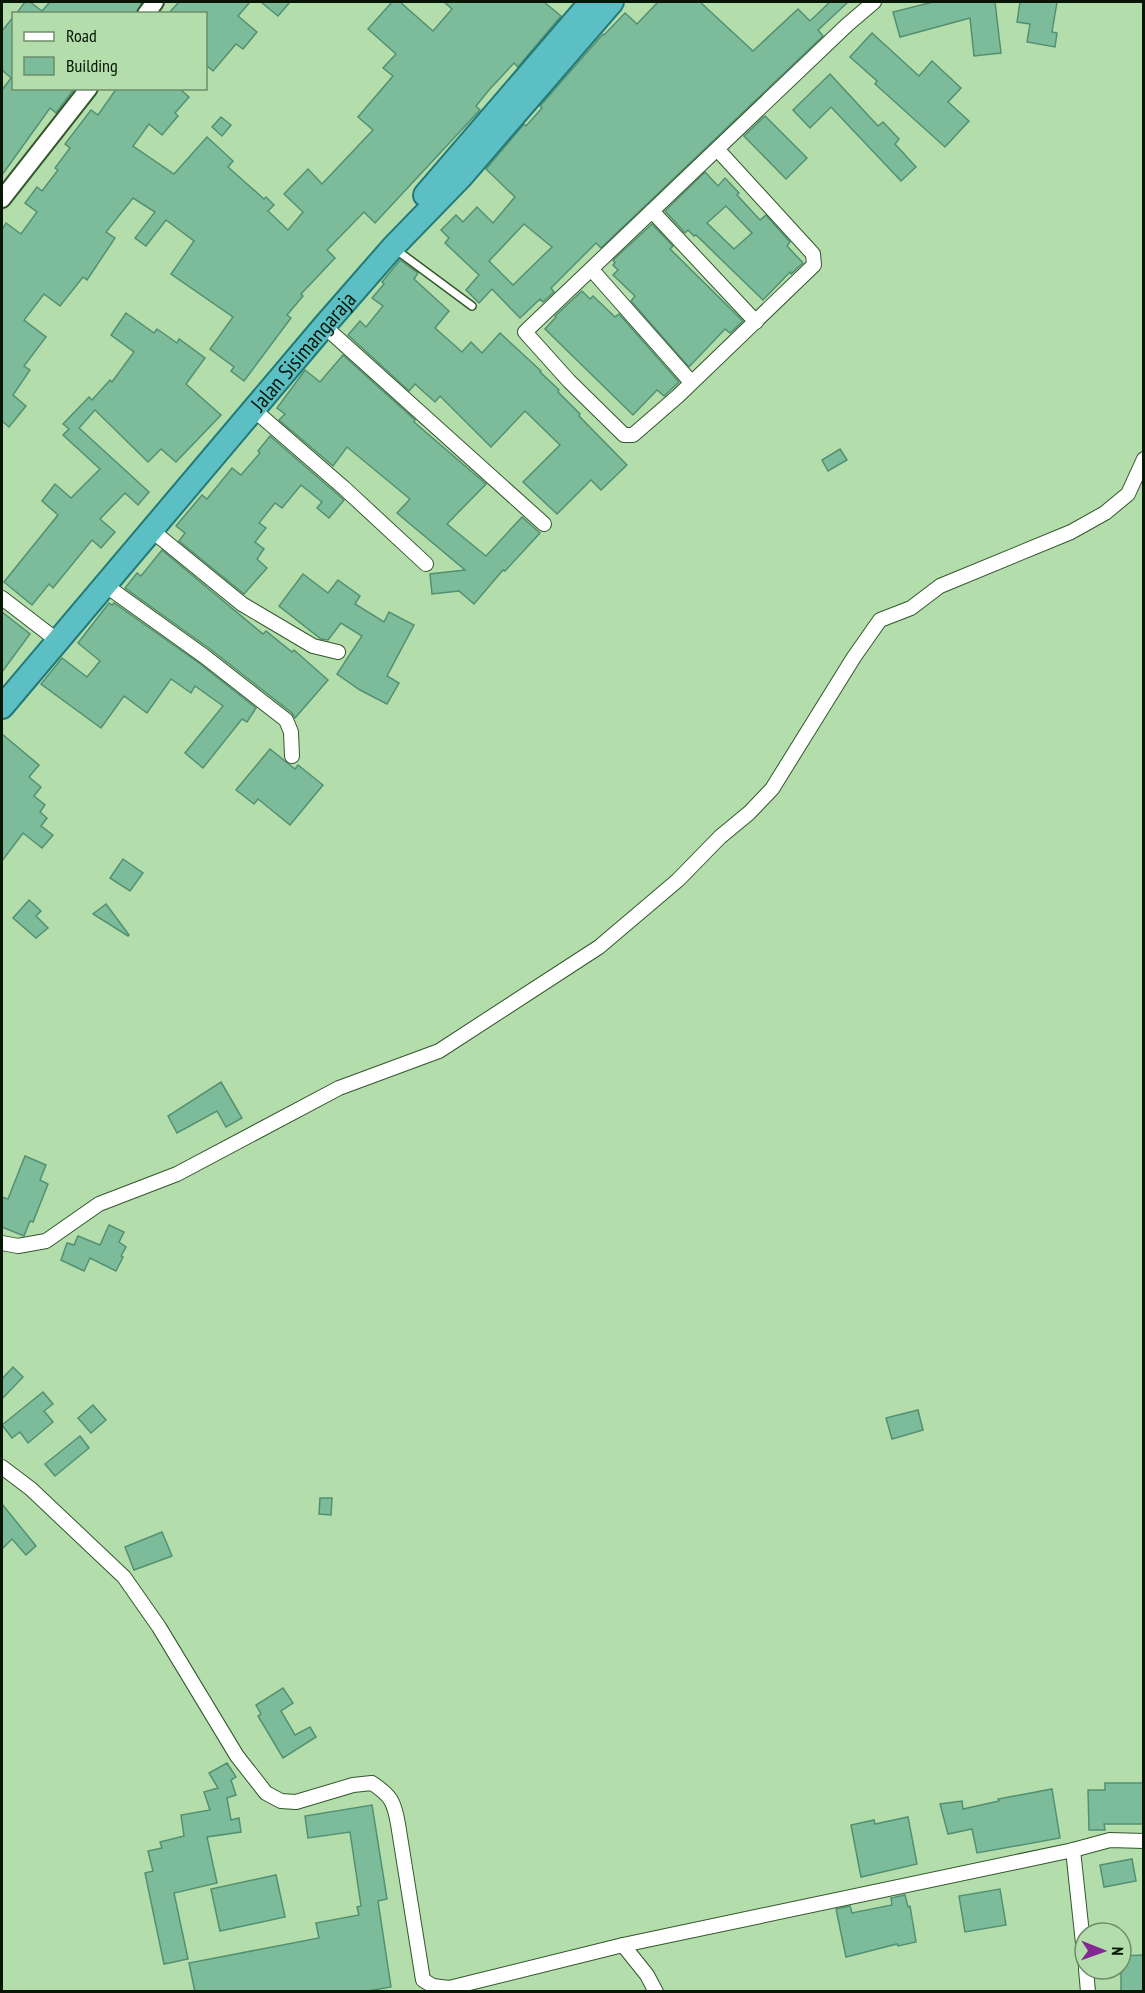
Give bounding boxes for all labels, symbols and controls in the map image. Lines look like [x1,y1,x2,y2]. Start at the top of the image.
legend [12,12,207,90]
text: Road [66,24,97,47]
text: Building [66,54,118,77]
street label: Jalan Sisimangaraja [244,286,362,418]
north arrow [1073,1921,1133,1981]
text: N [1108,1947,1128,1956]

